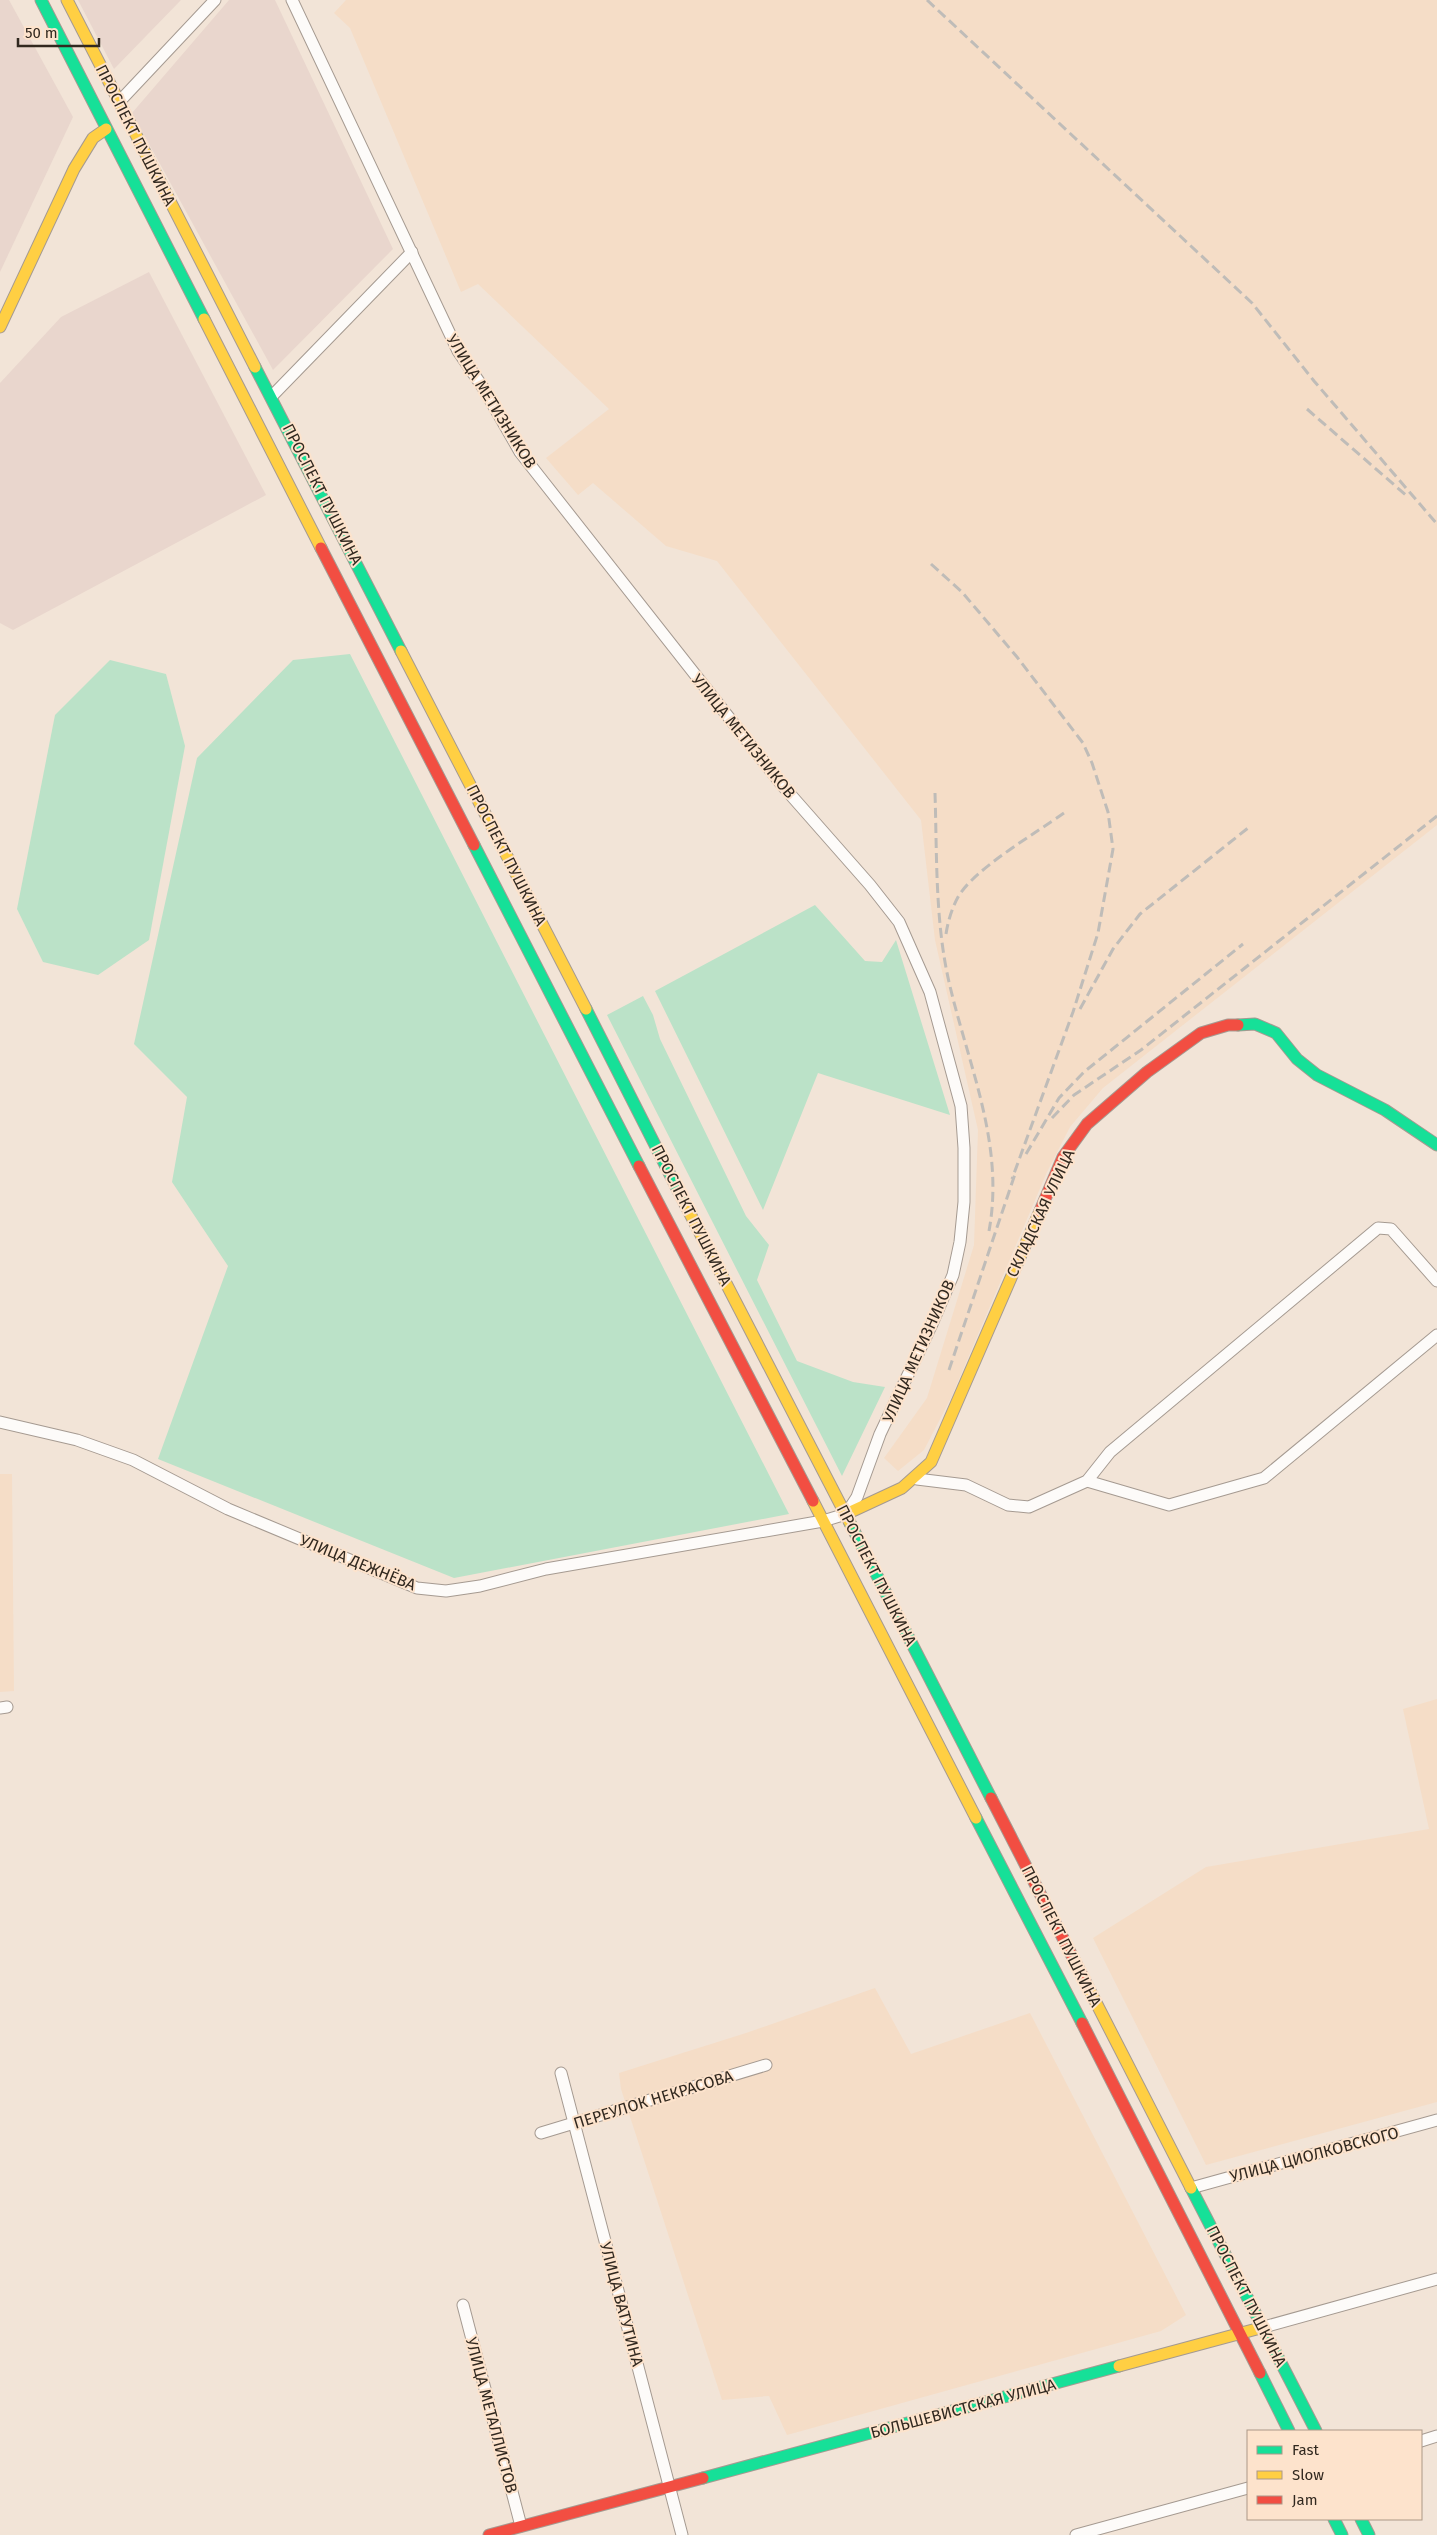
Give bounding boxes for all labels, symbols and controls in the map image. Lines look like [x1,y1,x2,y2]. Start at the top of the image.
scale bar [18,15,99,47]
text: 50 m [25,24,58,42]
street label: ПРОСПЕКТ ПУШКИНА [92,61,180,210]
street label: УЛИЦА МЕТИЗНИКОВ [443,331,541,472]
street label: ПРОСПЕКТ ПУШКИНА [279,420,367,569]
street label: УЛИЦА МЕТИЗНИКОВ [688,670,800,802]
street label: ПРОСПЕКТ ПУШКИНА [463,781,551,930]
street label: ПРОСПЕКТ ПУШКИНА [648,1141,736,1290]
street label: СКЛАДСКАЯ УЛИЦА [1002,1145,1079,1280]
street label: УЛИЦА МЕТИЗНИКОВ [878,1277,959,1425]
street label: ПРОСПЕКТ ПУШКИНА [833,1501,921,1650]
street label: УЛИЦА ДЕЖНЁВА [297,1531,419,1595]
street label: ПРОСПЕКТ ПУШКИНА [1018,1862,1106,2011]
street label: ПЕРЕУЛОК НЕКРАСОВА [571,2066,736,2133]
street label: УЛИЦА ЦИОЛКОВСКОГО [1228,2123,1401,2186]
street label: ПРОСПЕКТ ПУШКИНА [1203,2222,1291,2371]
street label: УЛИЦА ВАТУТИНА [596,2240,647,2369]
street label: УЛИЦА МЕТАЛЛИСТОВ [462,2335,522,2495]
street label: БОЛЬШЕВИСТСКАЯ УЛИЦА [868,2374,1059,2442]
legend [1247,2430,1422,2520]
text: Fast [1292,2441,1319,2459]
text: Slow [1292,2466,1324,2484]
text: Jam [1292,2491,1318,2509]

